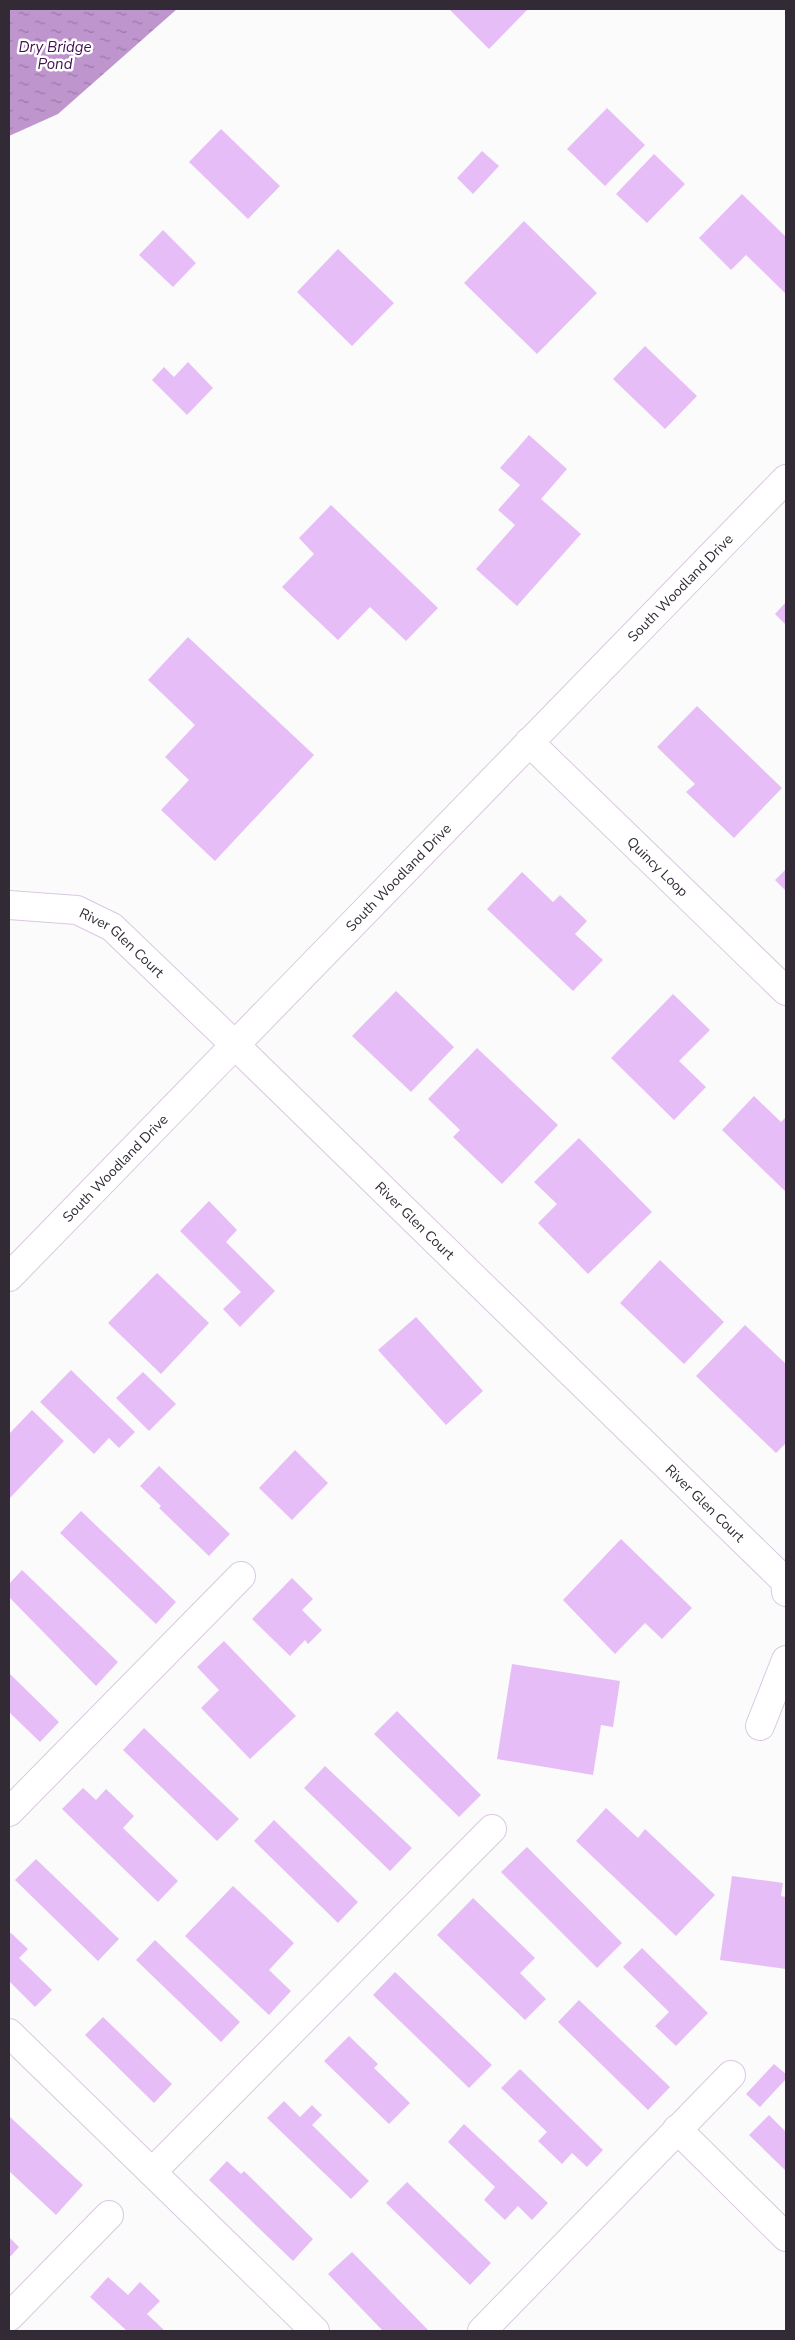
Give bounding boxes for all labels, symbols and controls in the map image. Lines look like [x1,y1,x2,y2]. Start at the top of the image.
water label: Dry Bridge Pond [18,37,92,74]
street label: South Woodland Drive [623,530,737,646]
street label: South Woodland Drive [341,819,455,935]
street label: Quincy Loop [623,832,692,901]
street label: River Glen Court [76,903,168,982]
street label: South Woodland Drive [58,1110,172,1226]
street label: River Glen Court [371,1177,459,1264]
street label: River Glen Court [661,1460,749,1546]

